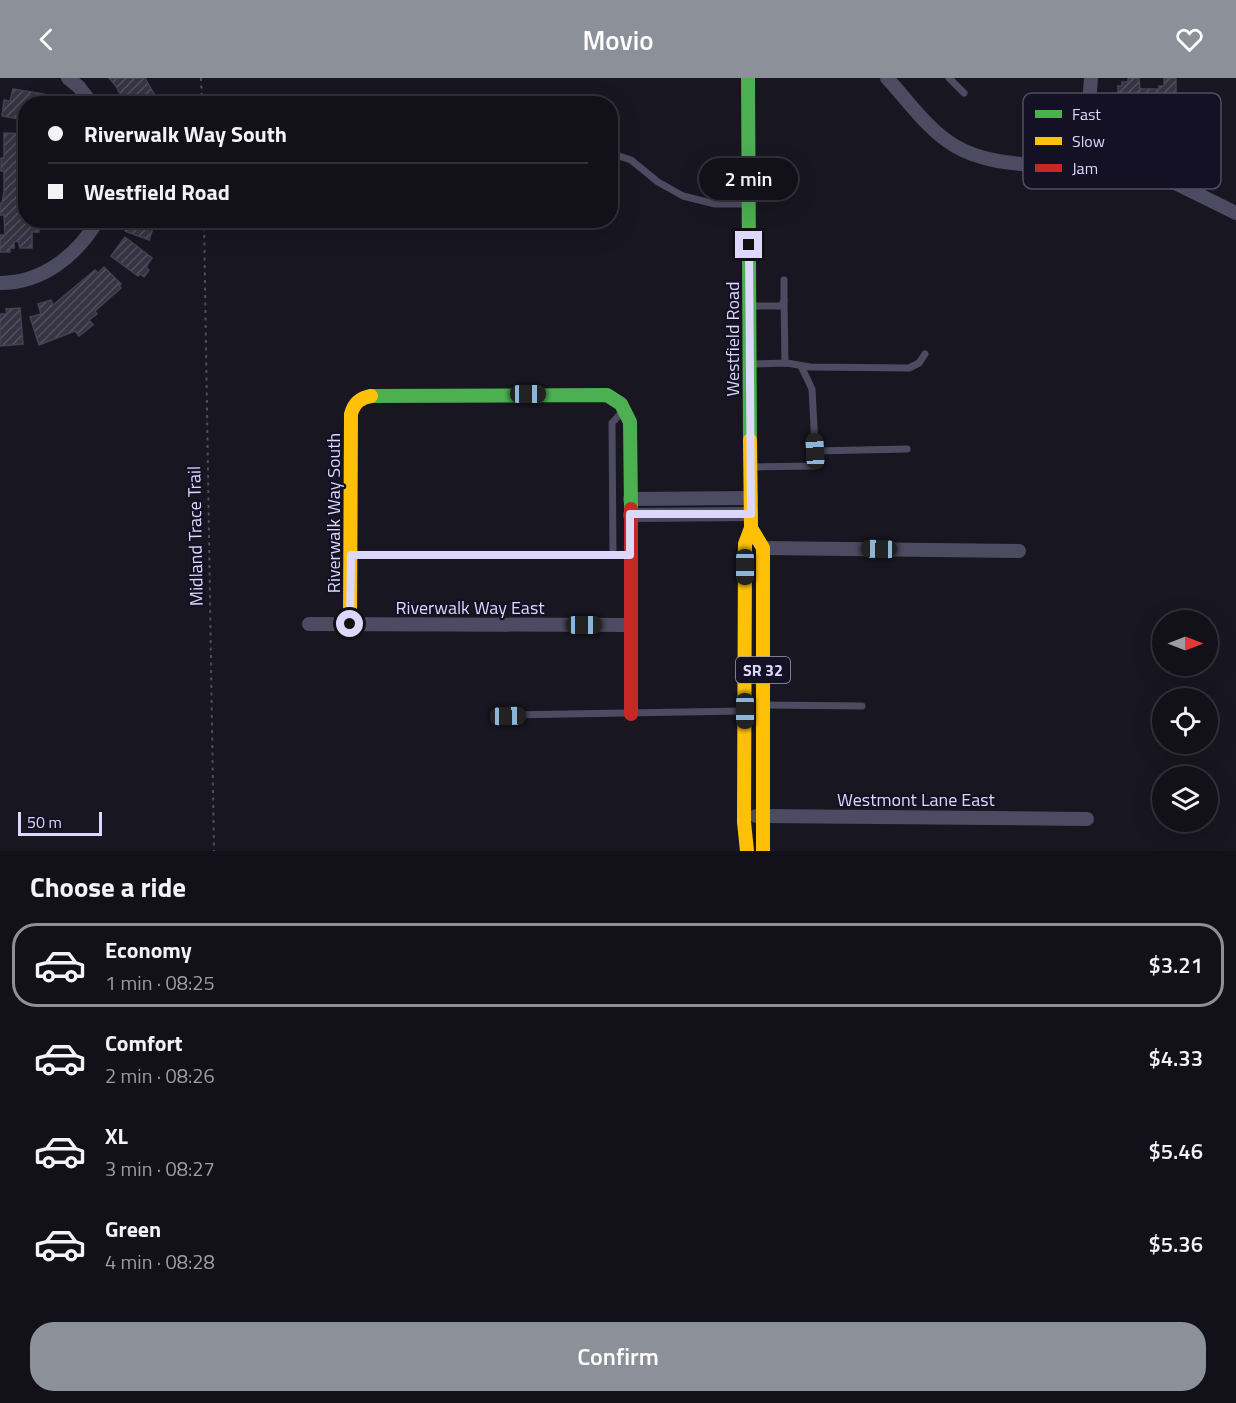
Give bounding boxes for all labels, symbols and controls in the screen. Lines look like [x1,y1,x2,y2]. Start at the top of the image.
text: Movio [583,19,653,60]
icon: back [30,23,63,56]
icon: heart [1173,23,1206,56]
legend [1023,93,1221,189]
text: Fast [1072,102,1101,126]
text: Riverwalk Way South [84,117,287,151]
text: Slow [1072,129,1105,153]
text: Jam [1072,156,1098,180]
callout: 2 min [700,158,798,200]
text: 2 min [724,163,773,194]
text: Westfield Road [84,175,230,209]
route end [735,231,762,258]
street label: Westfield Road [719,282,746,396]
car [510,385,546,403]
street label: Riverwalk Way South [320,433,347,593]
car [805,433,825,469]
street label: Midland Trace Trail [180,466,210,606]
car [861,540,897,558]
car [736,549,754,585]
street label: Riverwalk Way East [395,594,545,621]
route start [336,610,363,637]
north arrow [1152,610,1218,676]
map controls [1152,610,1218,832]
car [566,616,602,634]
road number: SR 32 [736,657,790,683]
button: locate [1152,688,1218,754]
car [736,693,754,729]
car [490,707,526,725]
button: layers [1152,766,1218,832]
street label: Westmont Lane East [837,786,996,813]
scale bar [18,809,102,836]
text: 50 m [27,810,62,834]
text: Choose a ride [30,866,186,907]
text: Economy [105,933,192,967]
icon: car [33,938,87,992]
text: $3.21 [1148,948,1203,982]
text: 1 min · 08:25 [105,967,215,998]
text: Comfort [105,1026,183,1060]
icon: car [33,1031,87,1085]
text: $4.33 [1148,1041,1203,1075]
text: 2 min · 08:26 [105,1060,215,1091]
text: XL [105,1119,128,1153]
icon: car [33,1124,87,1178]
text: $5.46 [1148,1134,1203,1168]
text: 3 min · 08:27 [105,1153,215,1184]
text: Green [105,1212,161,1246]
icon: car [33,1217,87,1271]
text: $5.36 [1148,1227,1203,1261]
text: 4 min · 08:28 [105,1246,215,1277]
button: Confirm [30,1322,1206,1391]

